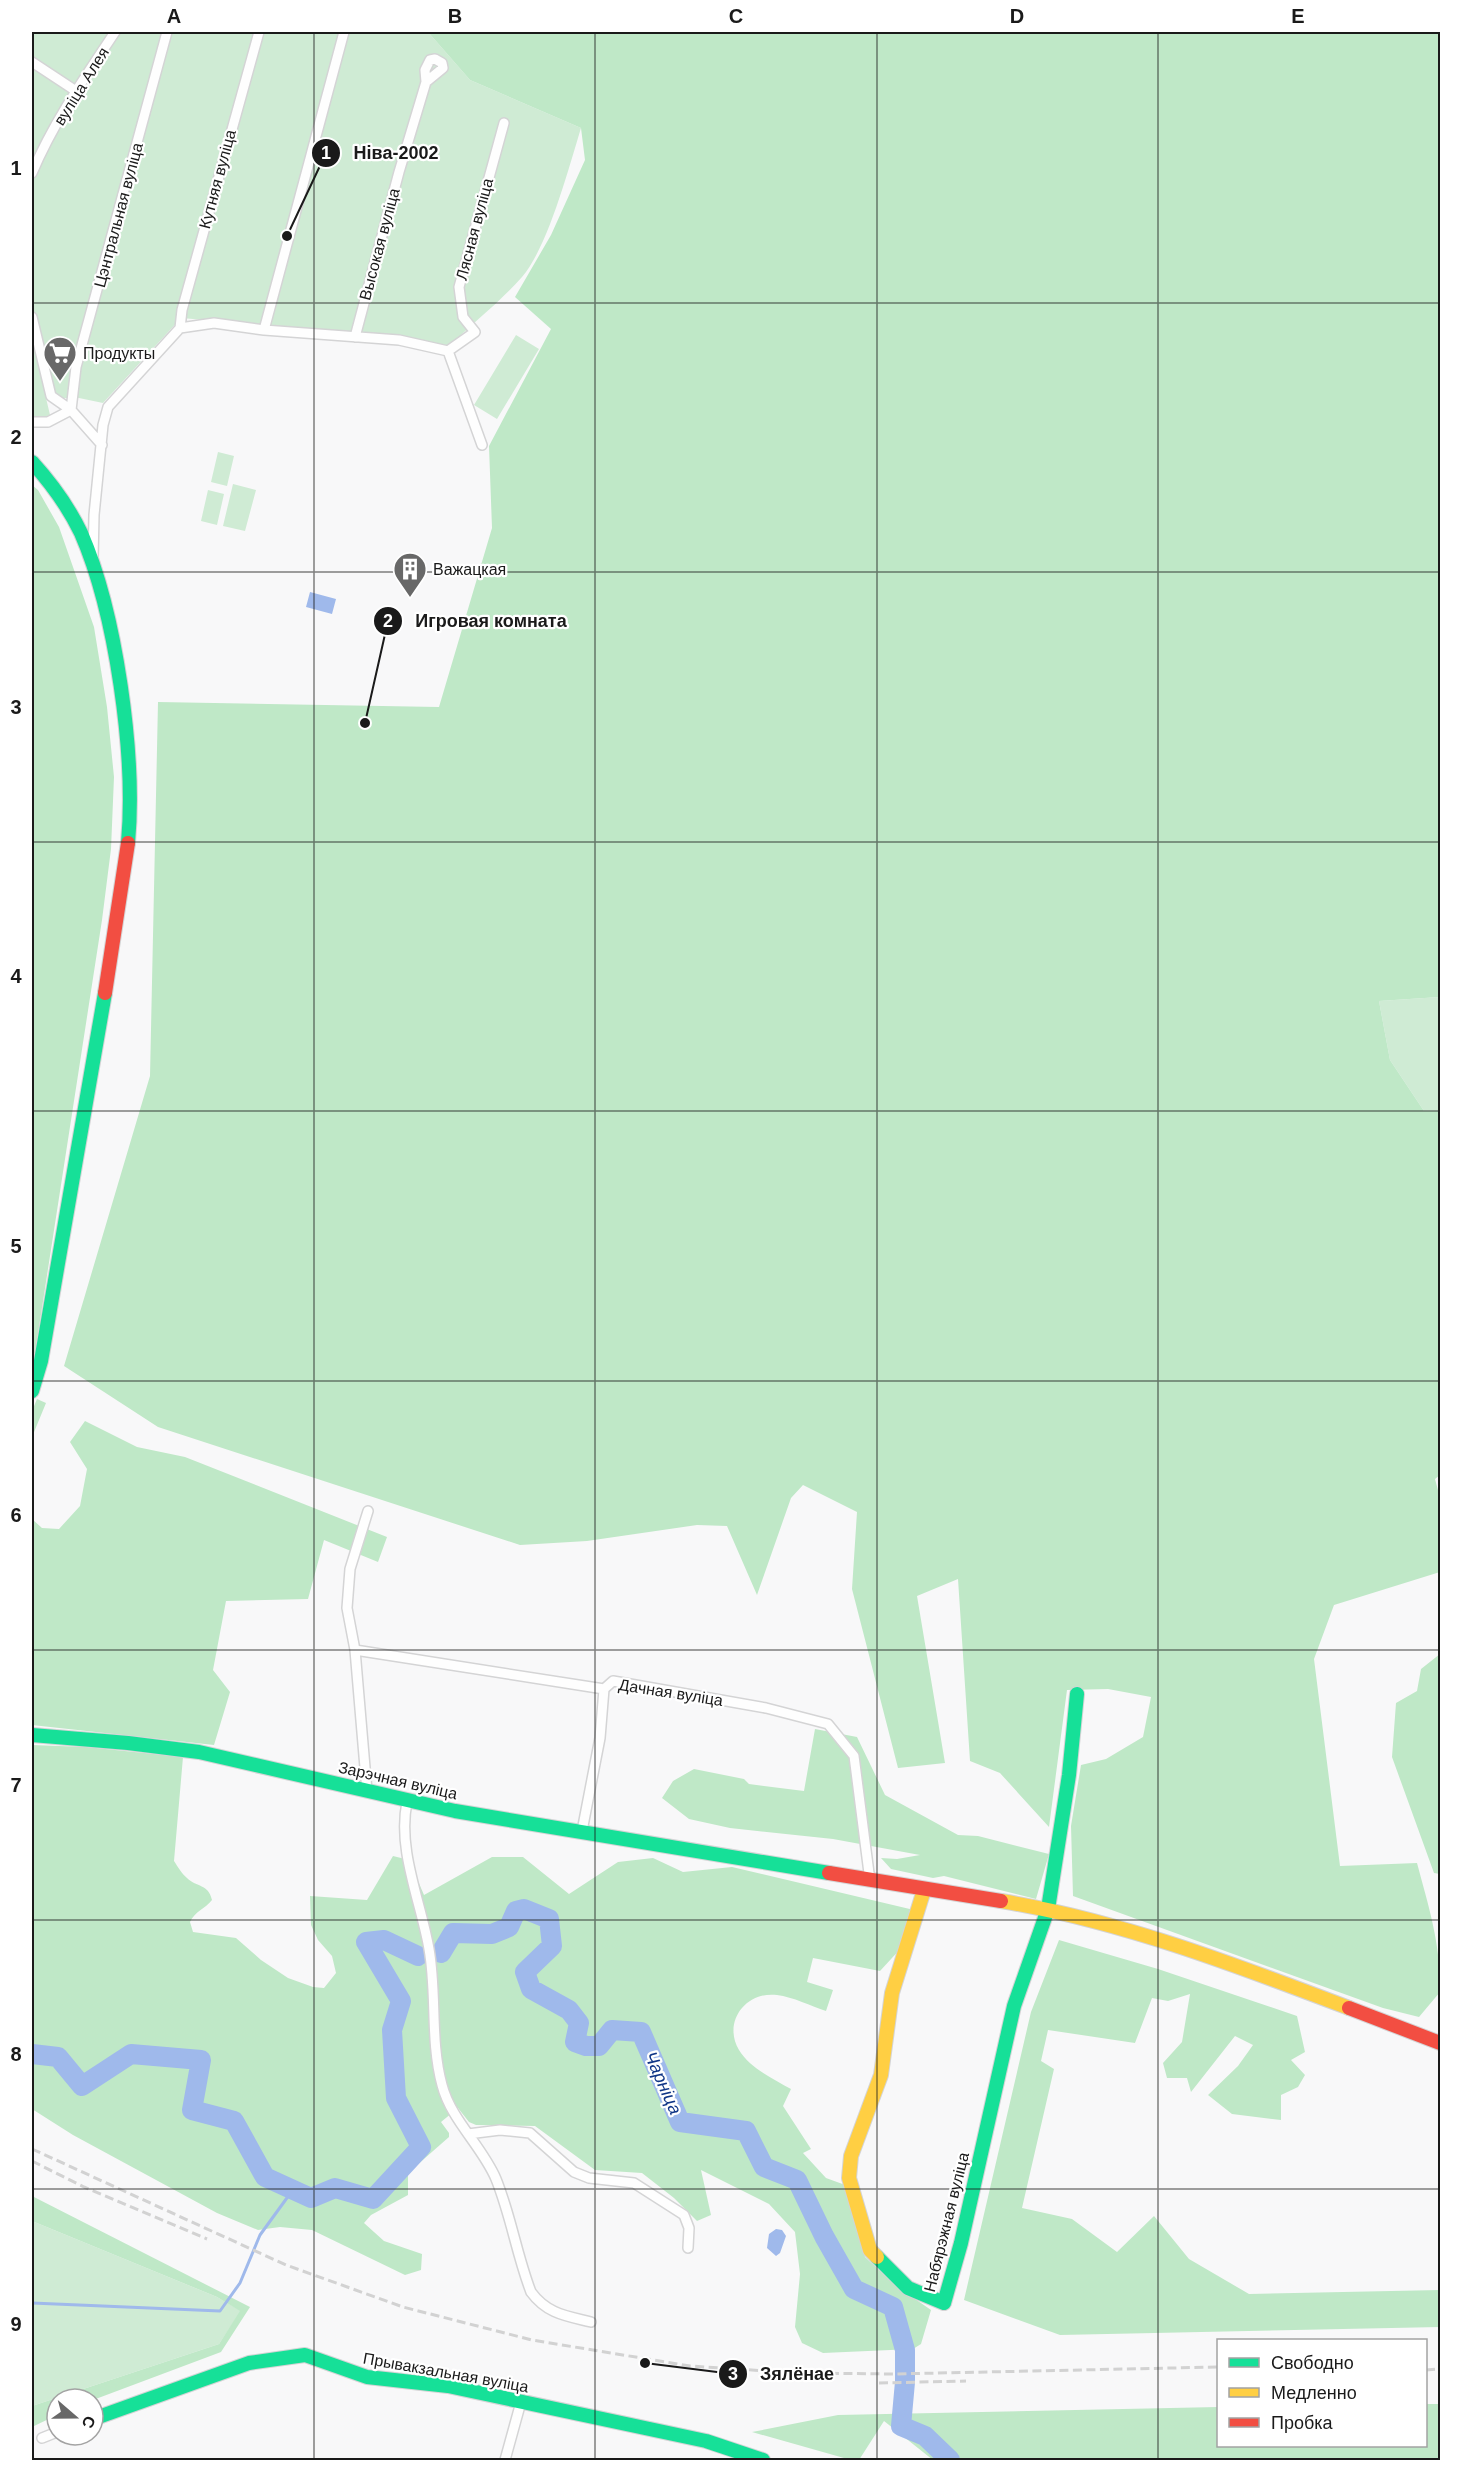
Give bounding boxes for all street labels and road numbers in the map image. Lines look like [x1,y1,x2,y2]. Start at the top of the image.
street label: вуліца Алея [51,44,112,128]
street label: Кутняя вуліца [196,128,239,231]
street label: Цэнтральная вуліца [91,141,146,289]
street label: Лясная вуліца [453,176,496,282]
street label: Высокая вуліца [356,186,403,302]
street label: Дачная вуліца [618,1676,724,1709]
street label: Зарэчная вуліца [337,1759,459,1802]
street label: Набярэжная вуліца [921,2150,972,2294]
street label: Прывакзальная вуліца [362,2350,530,2395]

